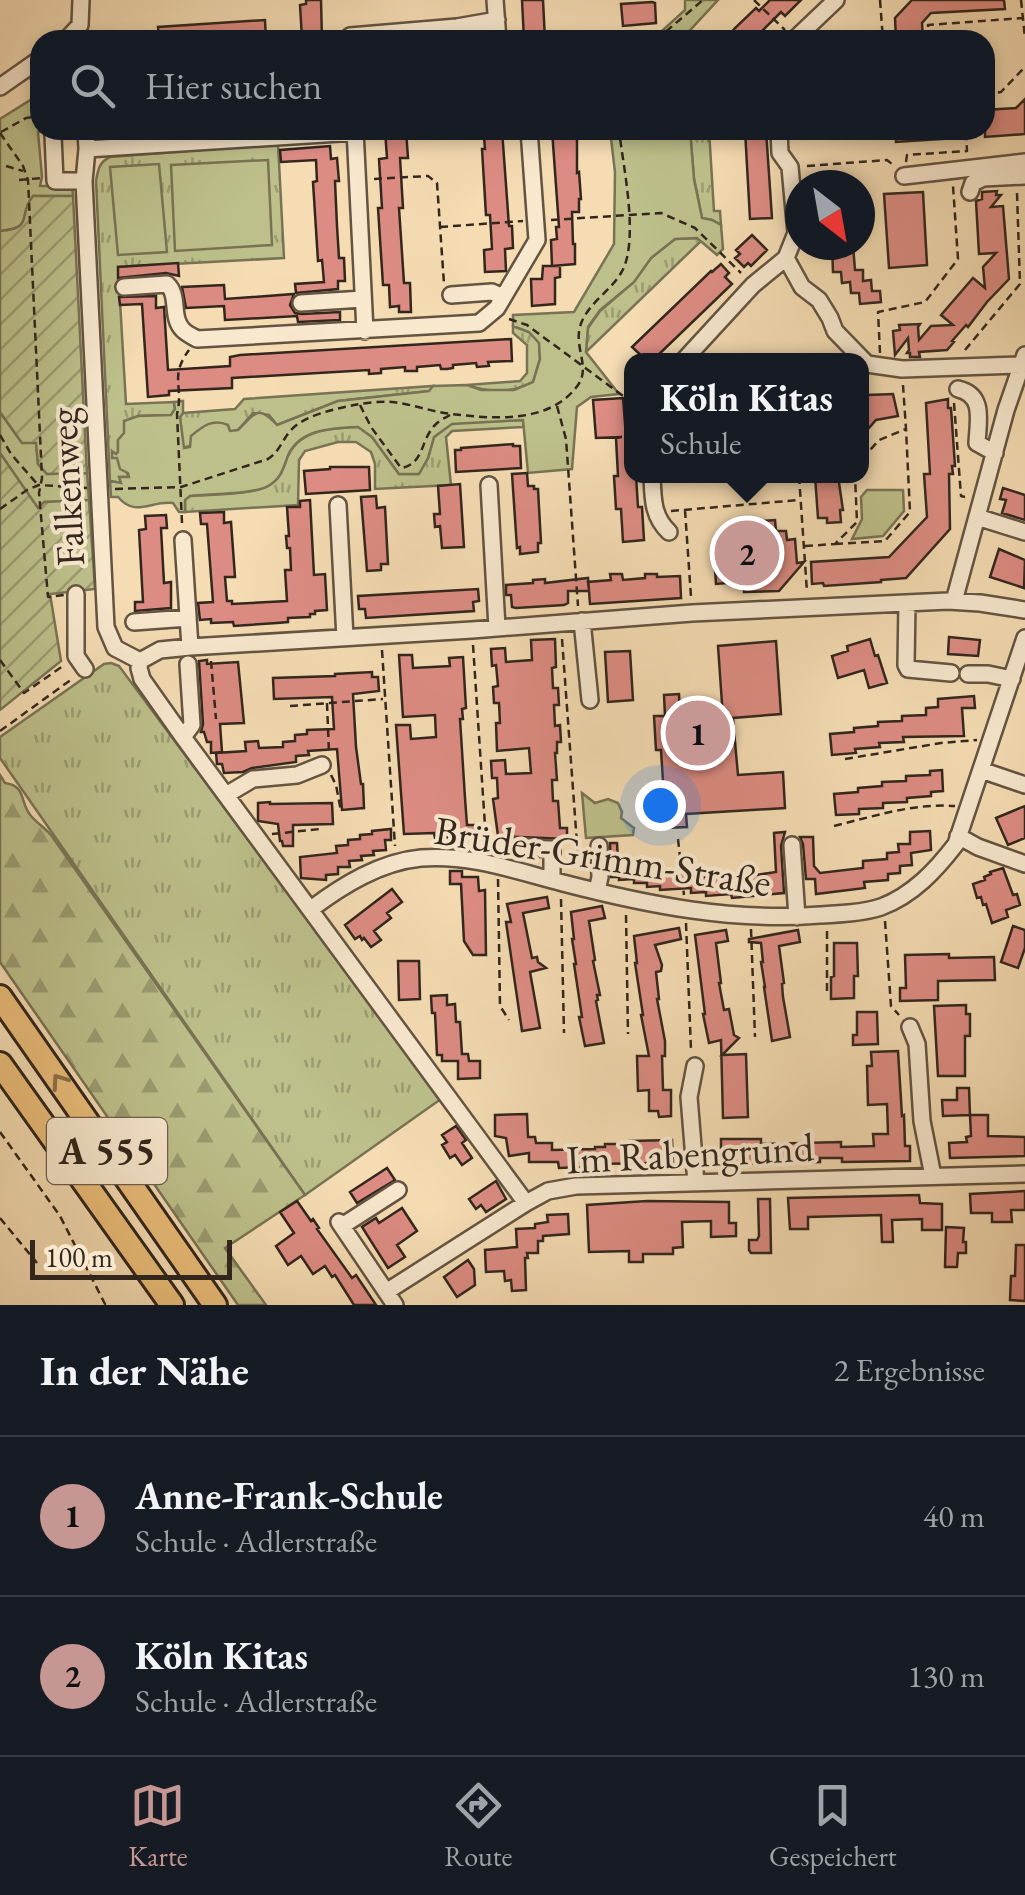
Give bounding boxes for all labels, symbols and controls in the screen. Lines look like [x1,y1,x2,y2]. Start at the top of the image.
search box [30,30,995,140]
icon: search [65,58,120,113]
text: Hier suchen [145,61,322,110]
north arrow [785,170,875,260]
popup [624,353,869,483]
text: Köln Kitas [660,373,833,422]
street label: Falkenweg [36,406,96,568]
text: Schule [660,422,741,464]
pin: 2 [714,516,780,590]
pin: 1 [666,696,730,770]
your location [635,780,686,831]
street label: Brüder-Grimm-Straße [431,804,775,908]
one-way arrow [53,1074,71,1093]
road number: A 555 [47,1118,167,1184]
street label: Im Rabengrund [565,1121,816,1185]
scale bar [30,1235,232,1280]
text: 100 m [45,1239,113,1275]
text: In der Nähe [40,1343,249,1398]
text: 2 Ergebnisse [834,1349,985,1391]
text: Anne-Frank-Schule [135,1471,443,1520]
text: 1 [64,1495,81,1537]
text: 40 m [923,1495,985,1537]
text: Schule · Adlerstraße [135,1520,377,1562]
text: Köln Kitas [135,1631,308,1680]
text: 2 [64,1655,81,1697]
text: 130 m [908,1655,985,1697]
text: Schule · Adlerstraße [135,1680,377,1722]
tab: Karte [128,1778,188,1874]
tab: Route [444,1778,513,1874]
tab: Gespeichert [769,1778,897,1874]

